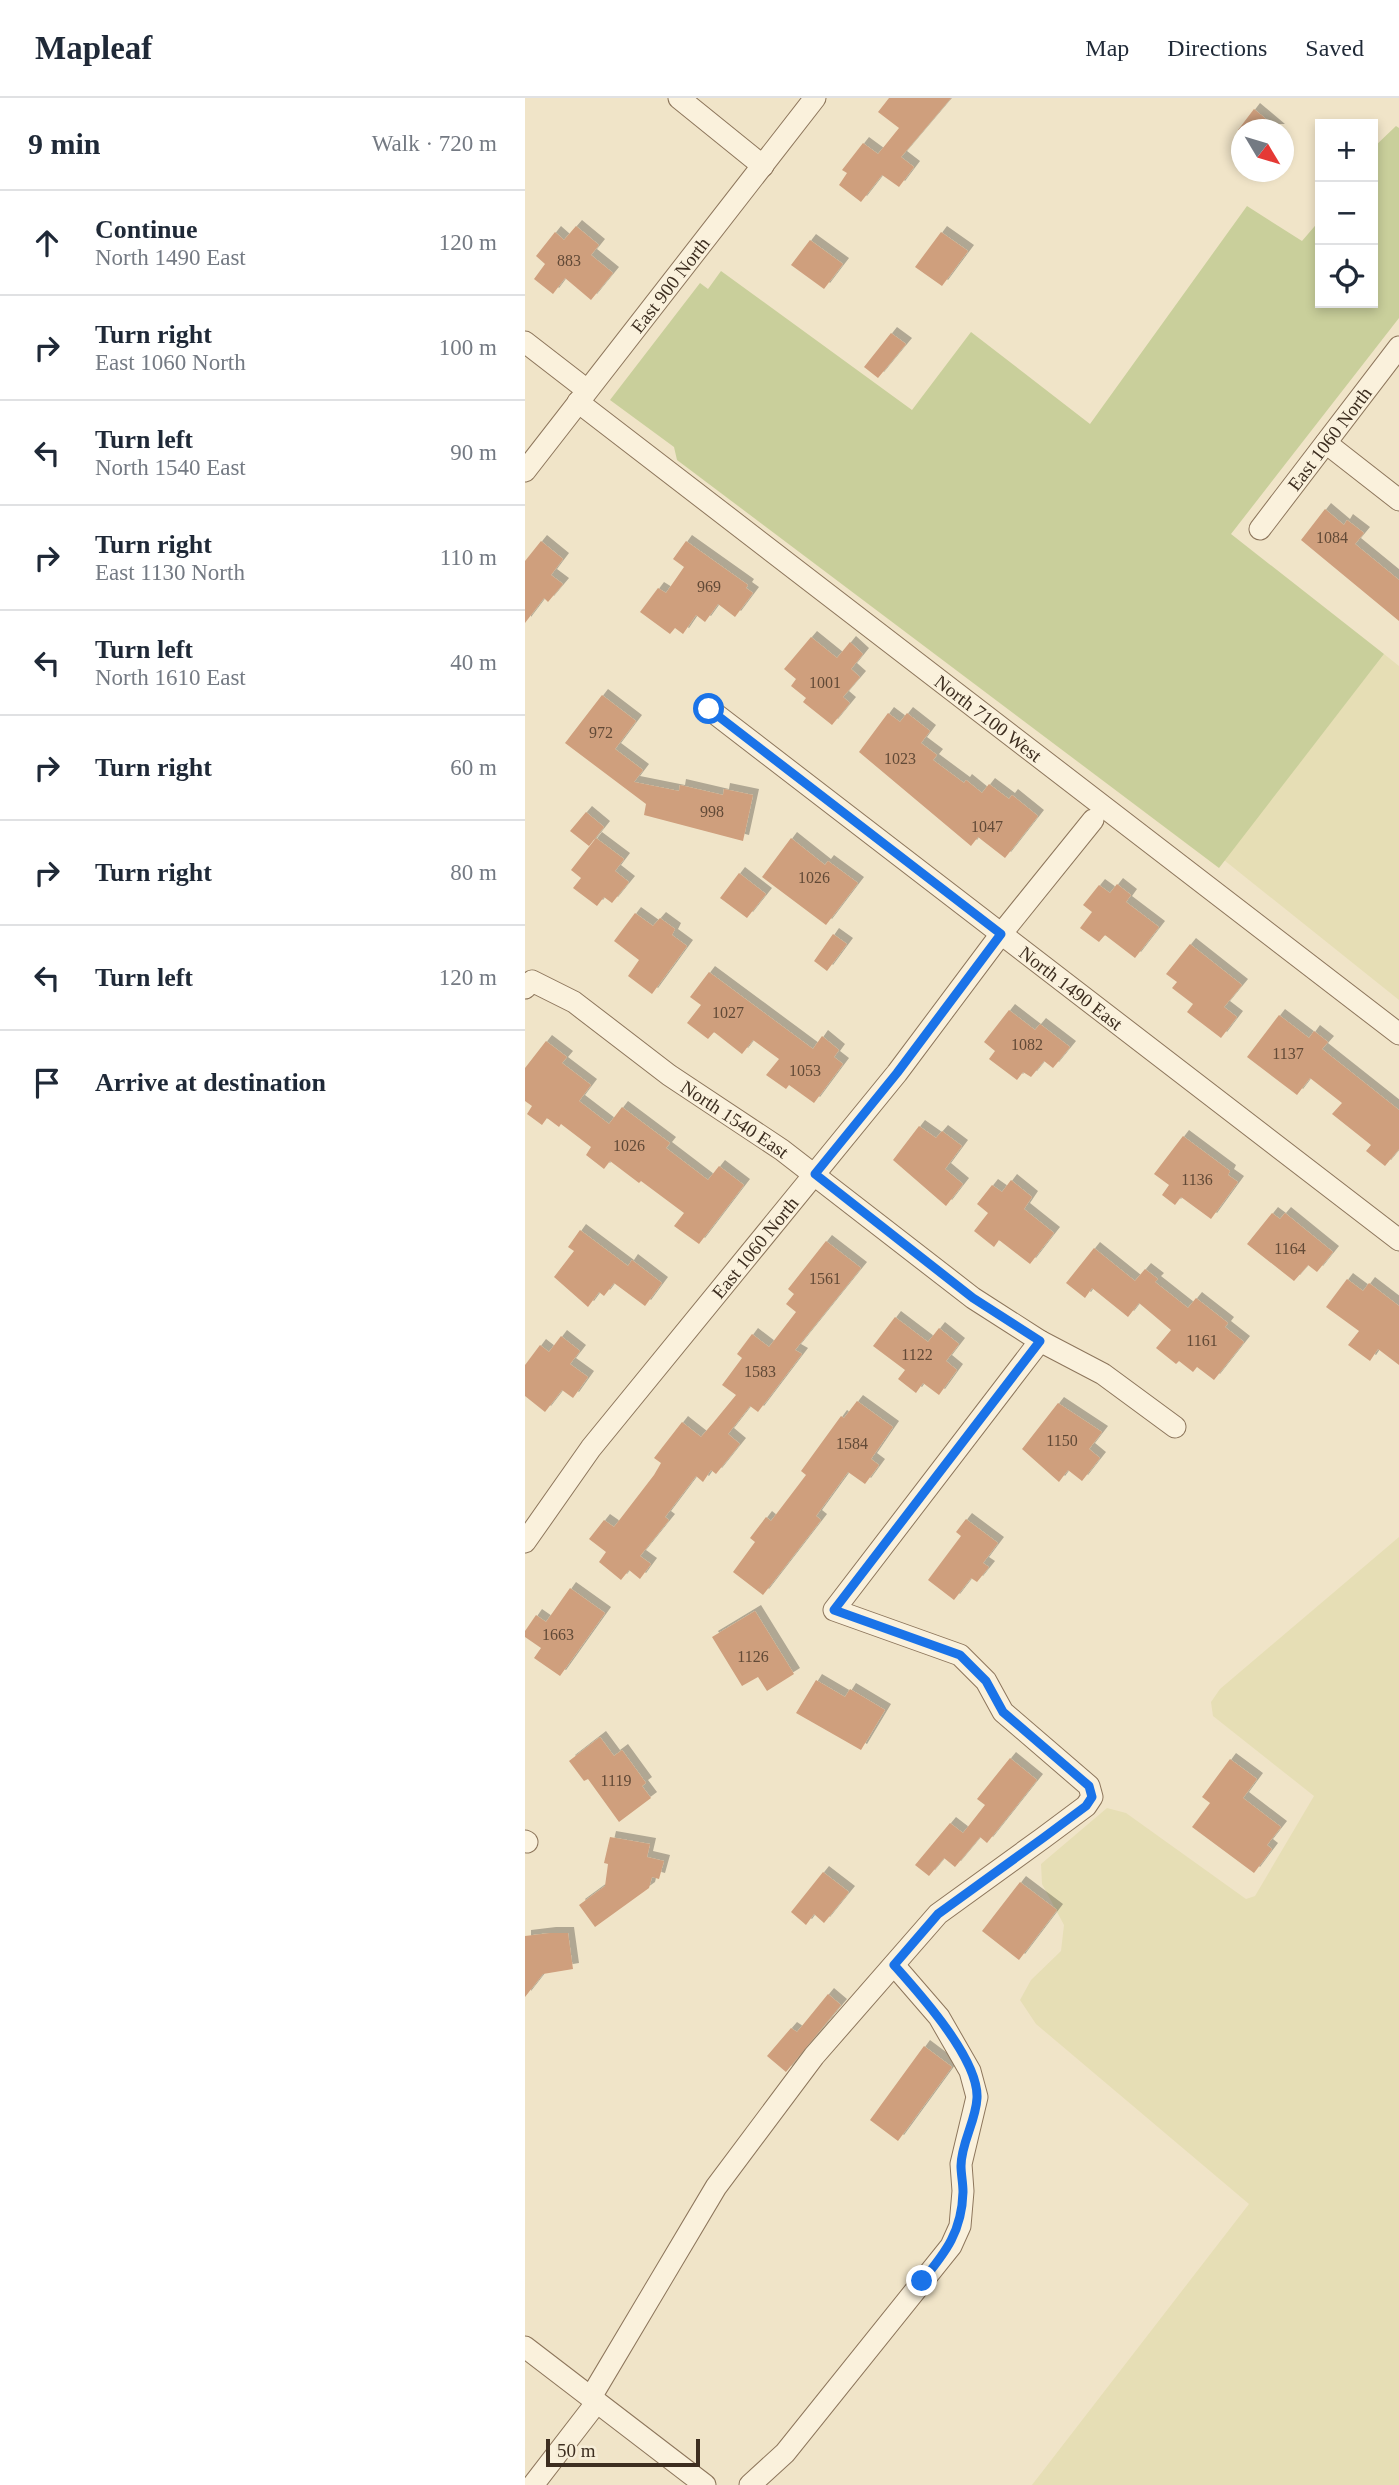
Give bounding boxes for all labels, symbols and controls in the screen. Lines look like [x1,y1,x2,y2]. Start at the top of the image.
text: Mapleaf [35,30,152,66]
text: Map [1085,35,1129,61]
text: Directions [1167,35,1267,61]
text: Saved [1305,35,1364,61]
north arrow [1231,119,1294,182]
map controls [1315,119,1378,308]
button: + [1315,119,1378,182]
text: 9 min [28,127,101,160]
text: Walk · 720 m [372,131,497,156]
button: − [1315,182,1378,245]
text: Continue [95,215,198,244]
icon: ahead [28,224,66,262]
text: 120 m [439,230,497,255]
street label: East 900 North [627,233,714,337]
text: North 1490 East [95,245,246,270]
button: locate [1315,245,1378,308]
house number: 883 [557,252,581,269]
text: Turn right [95,320,212,349]
icon: right [28,329,66,367]
text: 100 m [439,335,497,360]
text: East 1060 North [95,350,246,375]
street label: East 1060 North [1283,382,1376,495]
text: Turn left [95,425,193,454]
icon: left [28,434,66,472]
text: 90 m [450,440,497,465]
text: North 1540 East [95,455,246,480]
house number: 1084 [1316,529,1348,546]
text: Turn right [95,530,212,559]
icon: right [28,539,66,577]
text: 110 m [440,545,497,570]
text: East 1130 North [95,560,245,585]
house number: 969 [697,578,721,595]
text: Turn left [95,635,193,664]
icon: left [28,644,66,682]
text: 40 m [450,650,497,675]
text: North 1610 East [95,665,246,690]
street label: North 7100 West [931,671,1046,766]
house number: 1001 [809,674,841,691]
route start [693,693,724,724]
house number: 972 [589,724,613,741]
icon: right [28,749,66,787]
house number: 1023 [884,750,916,767]
text: Turn right [95,753,212,782]
text: 60 m [450,755,497,780]
house number: 998 [700,803,724,820]
house number: 1047 [971,818,1003,835]
icon: right [28,854,66,892]
text: Turn right [95,858,212,887]
text: 80 m [450,860,497,885]
house number: 1026 [798,869,830,886]
street label: North 1490 East [1015,942,1127,1035]
icon: left [28,959,66,997]
text: Turn left [95,963,193,992]
text: 120 m [439,965,497,990]
house number: 1027 [712,1004,744,1021]
house number: 1082 [1011,1036,1043,1053]
house number: 1137 [1272,1045,1304,1062]
house number: 1053 [789,1062,821,1079]
icon: arrive [28,1064,66,1102]
text: Arrive at destination [95,1068,326,1097]
street label: North 1540 East [677,1076,793,1163]
house number: 1026 [613,1137,645,1154]
house number: 1136 [1181,1171,1213,1188]
street label: East 1060 North [708,1192,803,1302]
house number: 1164 [1274,1240,1306,1257]
house number: 1561 [809,1270,841,1287]
house number: 1161 [1186,1332,1218,1349]
house number: 1122 [901,1346,933,1363]
house number: 1583 [744,1363,776,1380]
house number: 1150 [1046,1432,1078,1449]
house number: 1584 [836,1435,868,1452]
house number: 1663 [542,1626,574,1643]
house number: 1126 [737,1648,769,1665]
house number: 1119 [601,1772,631,1789]
route end [906,2265,937,2296]
scale bar [546,2436,700,2468]
text: 50 m [557,2440,596,2461]

